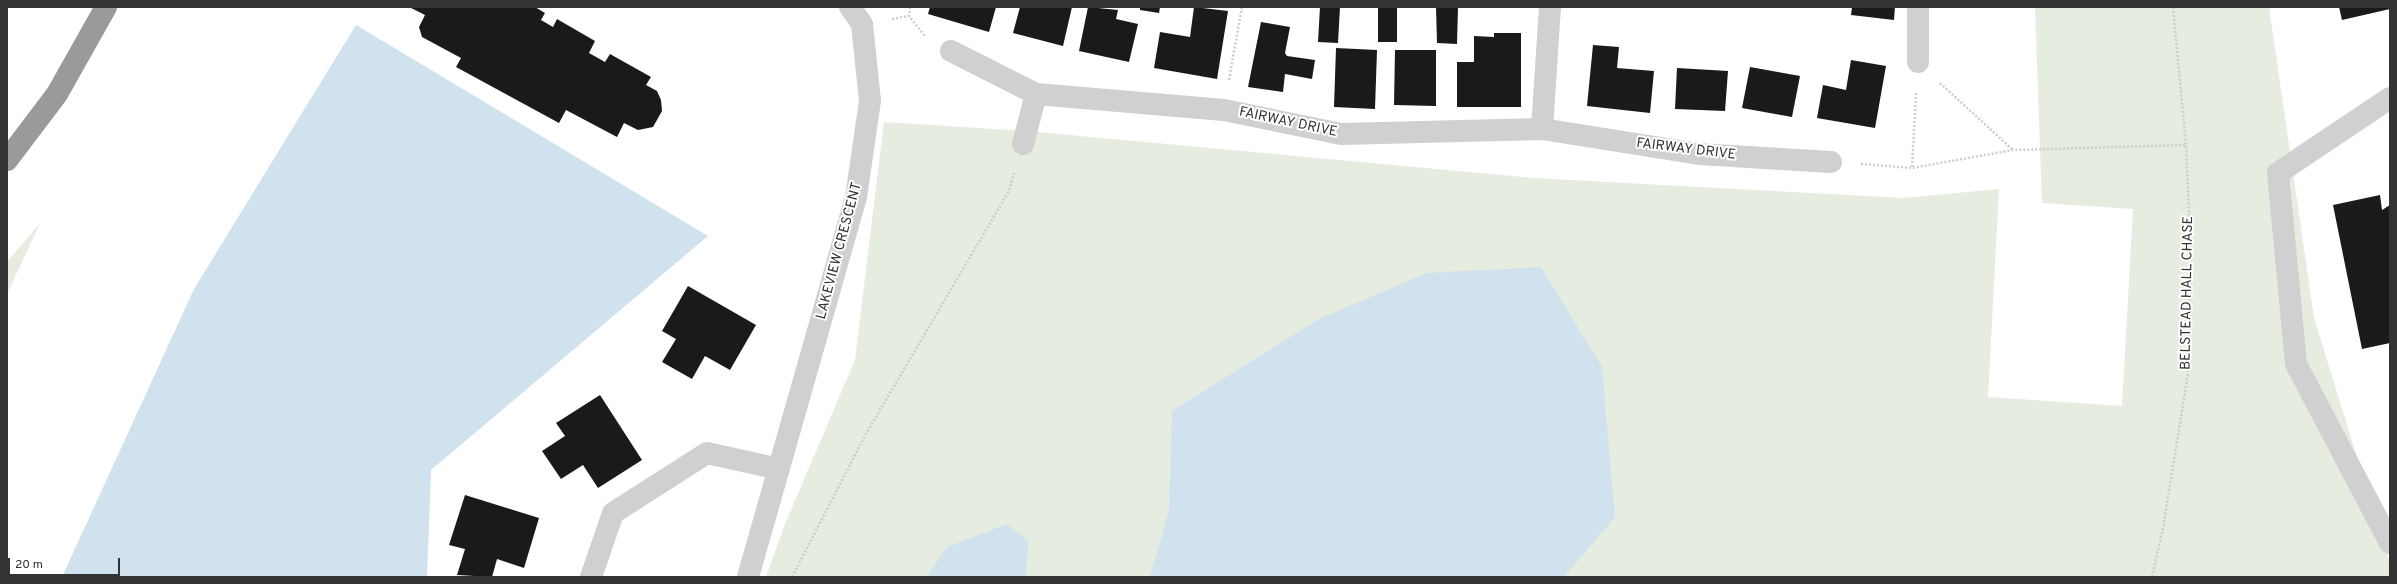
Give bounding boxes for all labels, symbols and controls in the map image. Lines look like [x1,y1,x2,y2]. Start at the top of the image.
street label: FAIRWAY DRIVE [1237,104,1339,142]
street label: FAIRWAY DRIVE [1635,136,1737,164]
street label: LAKEVIEW CRESCENT [814,181,866,321]
street label: BELSTEAD HALL CHASE [2178,216,2198,370]
scale bar [10,550,122,576]
text: 20 m [15,557,43,573]

